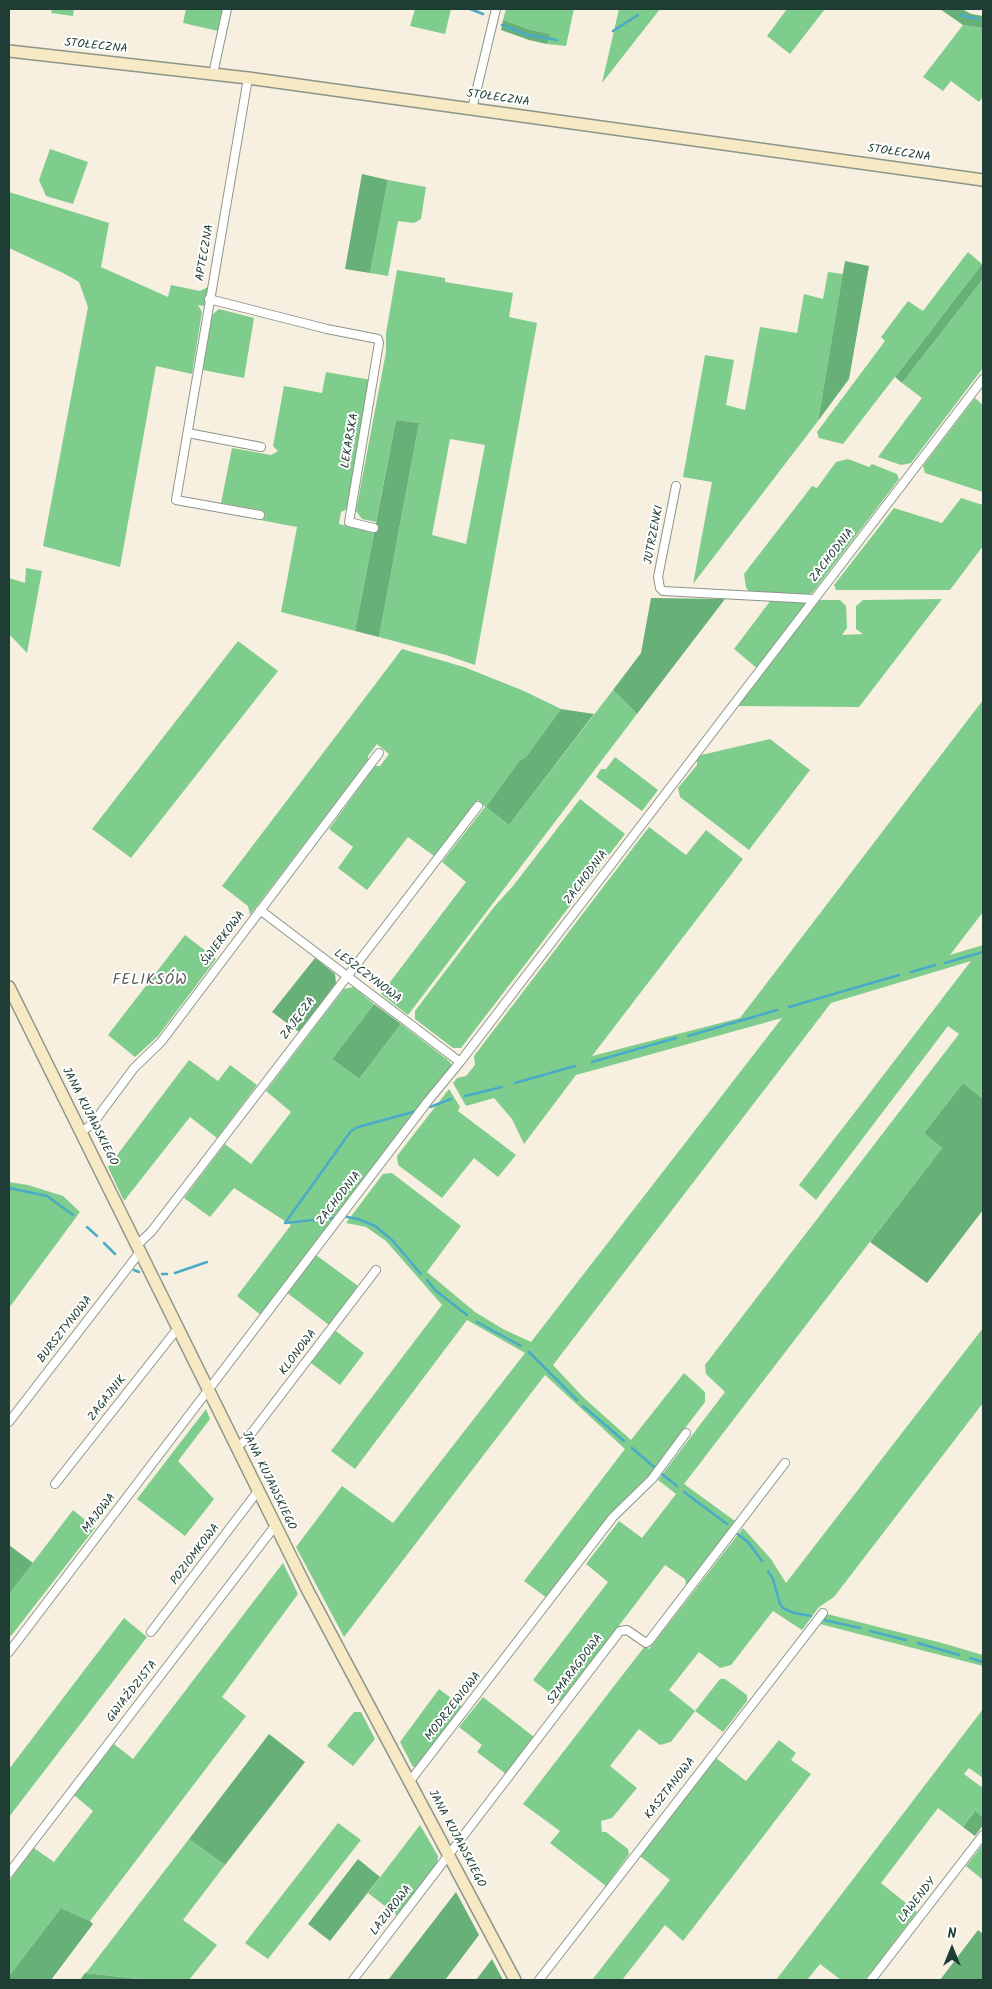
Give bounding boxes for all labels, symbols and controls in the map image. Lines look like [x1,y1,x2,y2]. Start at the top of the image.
street label: STOŁECZNA [64,37,128,57]
street label: STOŁECZNA [466,87,530,111]
street label: STOŁECZNA [867,142,931,166]
street label: APTECZNA [194,224,218,282]
street label: LEKARSKA [339,412,363,470]
street label: JUTRZENKI [642,504,668,566]
street label: ZACHODNIA [808,526,858,586]
street label: ZACHODNIA [562,848,612,908]
street label: ŚWIERKOWA [199,909,249,969]
street label: LESZCZYNOWA [330,947,404,1007]
district label: FELIKSÓW [111,972,189,990]
street label: ZAJĘCZA [278,995,320,1043]
street label: JANA KUJAWSKIEGO [58,1065,120,1169]
street label: ZACHODNIA [315,1169,365,1229]
street label: BURSZTYNOWA [35,1294,97,1366]
street label: KLONOWA [277,1327,321,1379]
street label: ZAGAJNIK [86,1373,130,1425]
street label: JANA KUJAWSKIEGO [238,1429,298,1533]
street label: MAJOWA [80,1491,120,1537]
street label: POZIOMKOWA [168,1522,224,1588]
street label: SZMARAGDOWA [545,1632,607,1708]
street label: GWIAŹDZISTA [104,1658,162,1726]
street label: MODRZEWIOWA [423,1670,485,1744]
street label: KASZTANOWA [643,1755,699,1823]
street label: JANA KUJAWSKIEGO [424,1788,488,1890]
street label: LAWENDY [896,1876,940,1926]
street label: LAZUROWA [368,1883,416,1939]
text: N [948,1923,956,1945]
north arrow [927,1924,977,1974]

